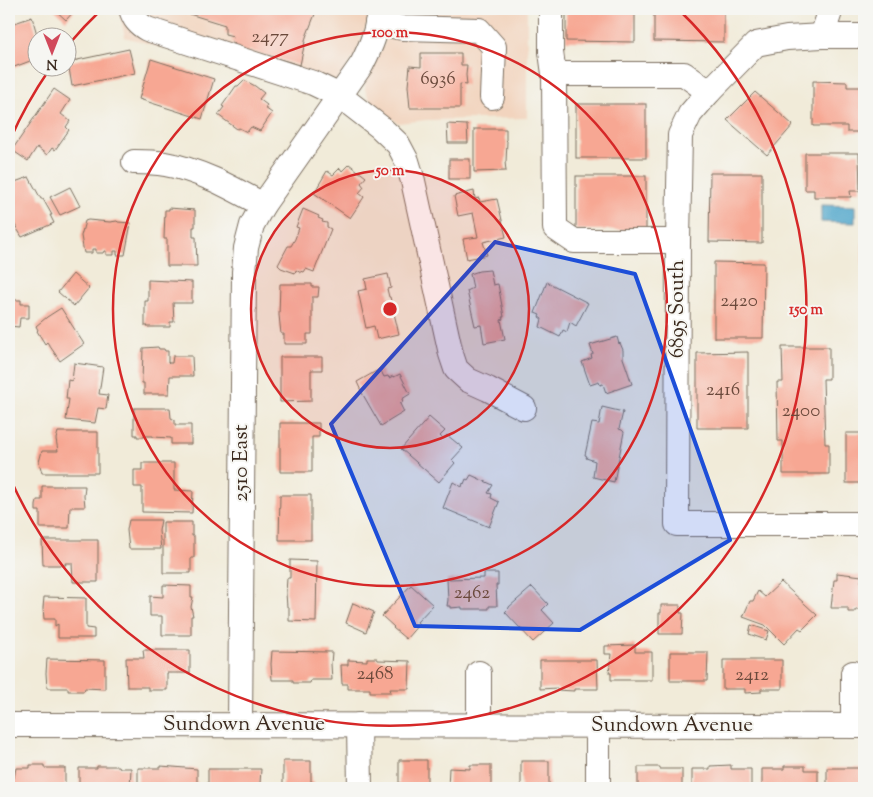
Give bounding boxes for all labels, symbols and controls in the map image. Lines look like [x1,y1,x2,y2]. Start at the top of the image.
text: 100 m [372,23,409,44]
house number: 2477 [251,24,289,51]
north arrow [28,28,78,78]
text: N [46,53,58,73]
house number: 6936 [420,66,456,93]
text: 50 m [375,161,405,182]
street label: 6895 South [663,260,693,358]
house number: 2420 [720,288,758,315]
centre of rings [381,300,399,318]
text: 150 m [789,300,823,321]
house number: 2416 [706,377,740,404]
house number: 2400 [782,398,820,425]
street label: 2510 East [227,424,257,502]
house number: 2462 [454,580,490,607]
house number: 2468 [356,661,394,688]
house number: 2412 [735,662,769,689]
street label: Sundown Avenue [163,710,325,740]
street label: Sundown Avenue [591,711,753,741]

